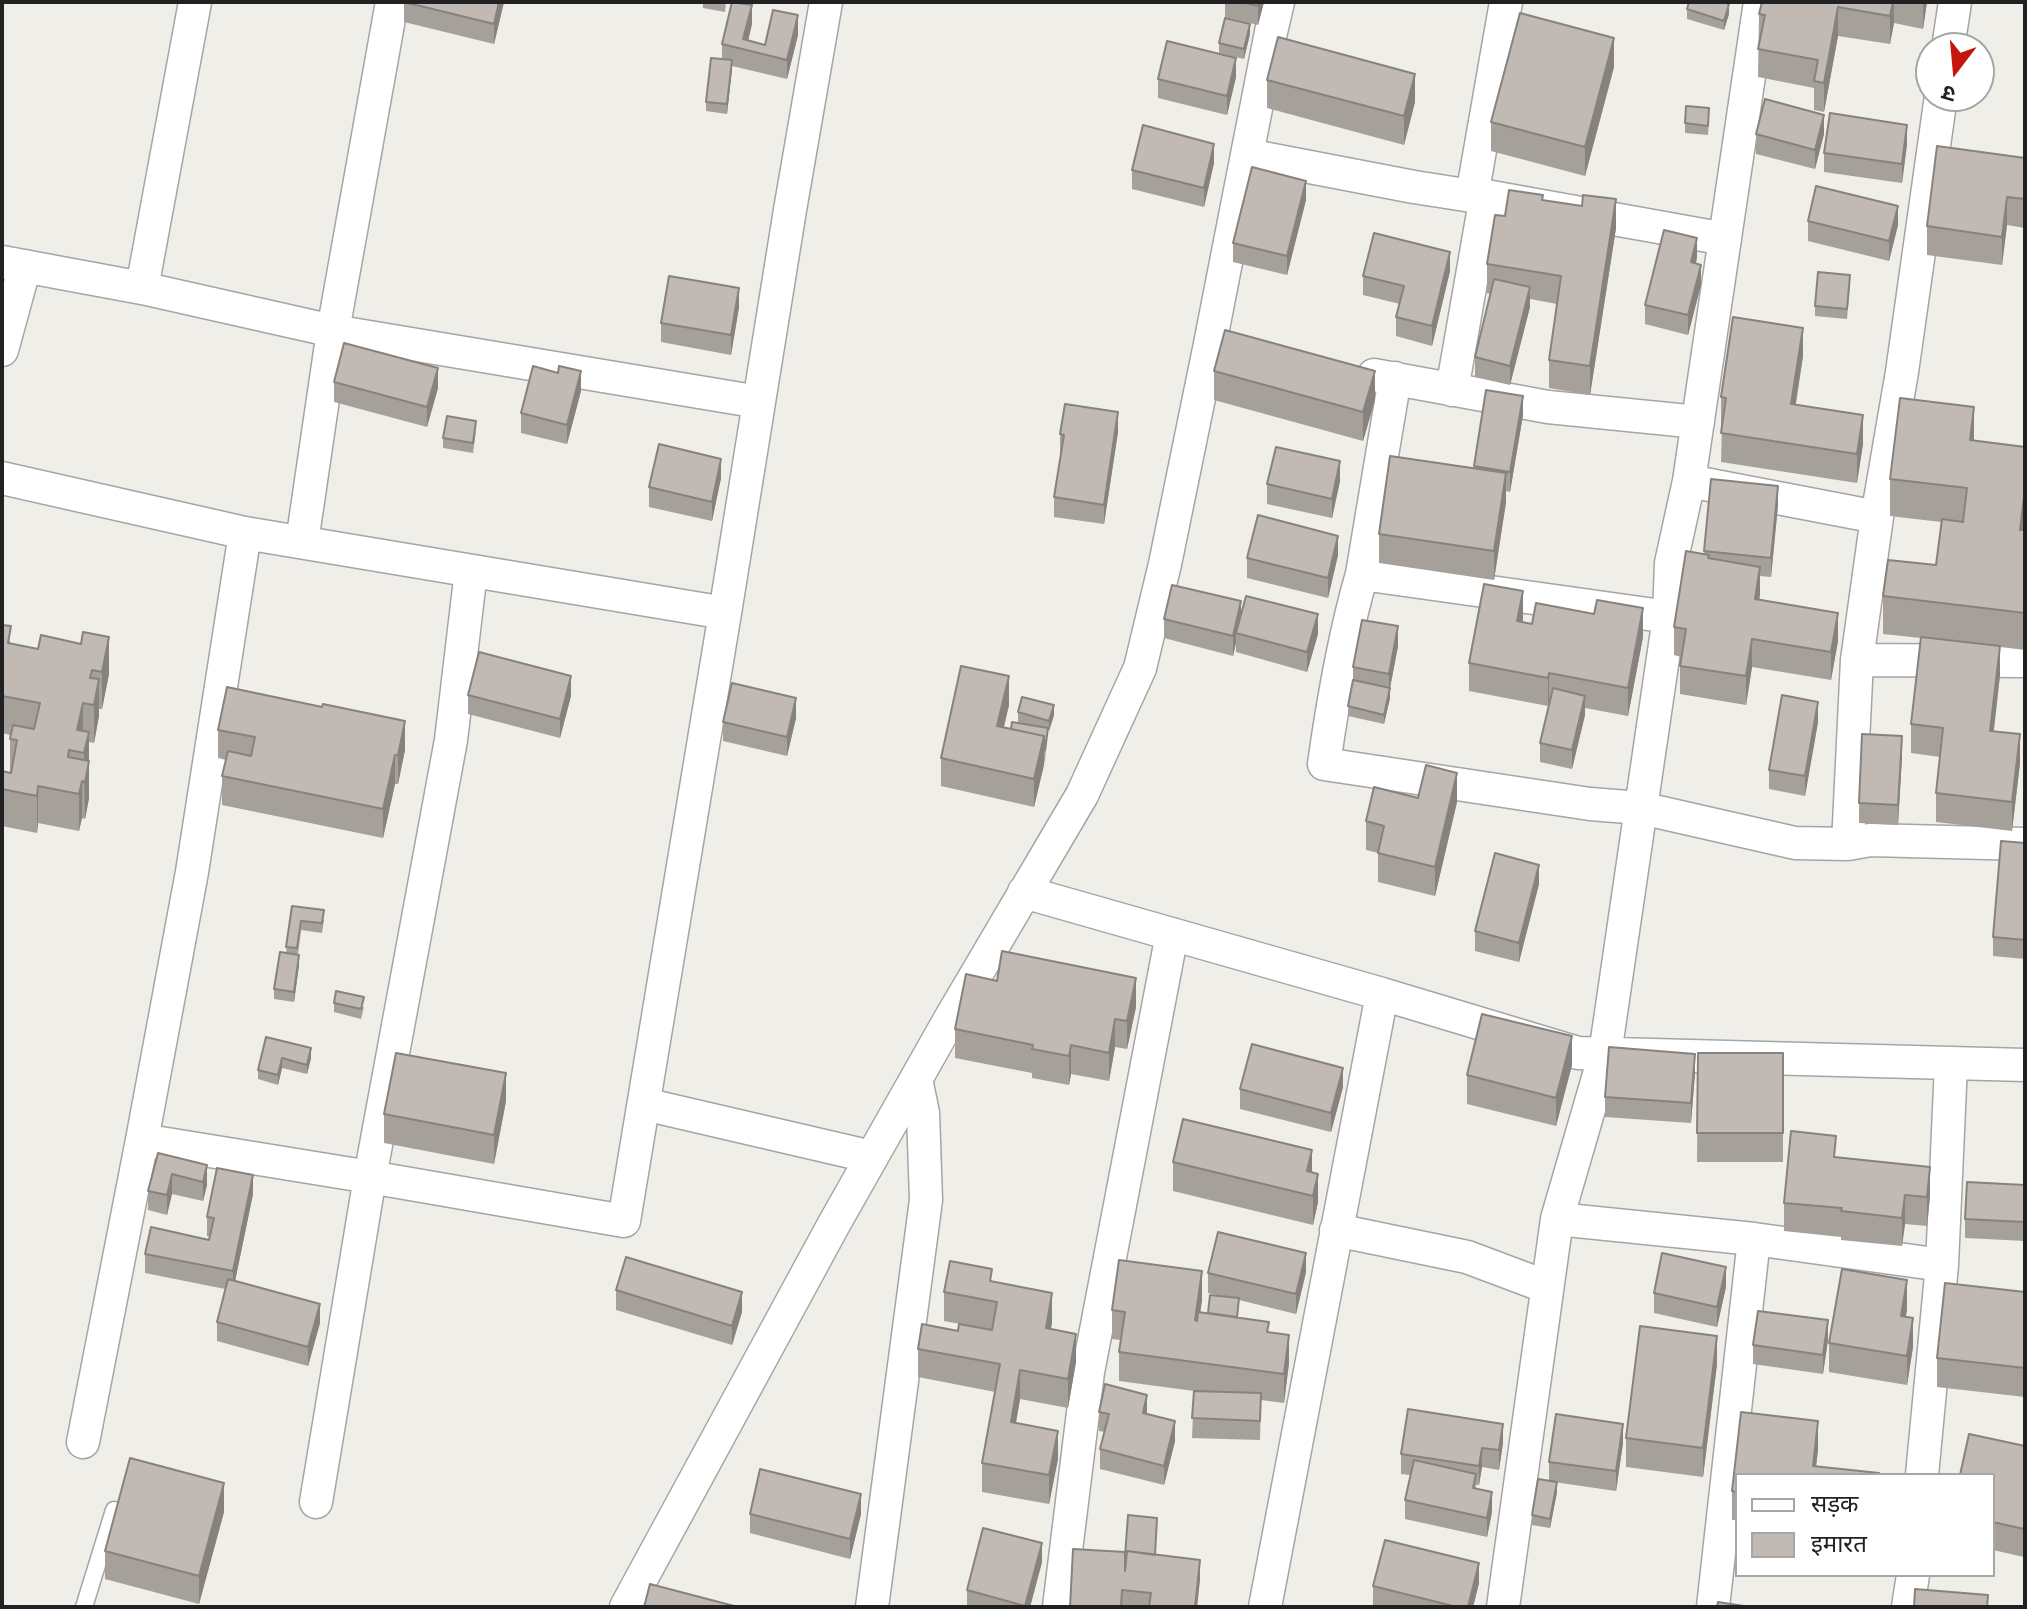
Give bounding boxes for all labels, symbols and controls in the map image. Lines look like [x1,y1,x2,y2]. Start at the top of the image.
north arrow [1915,32,1995,112]
text: उ [1939,79,1959,108]
legend [1735,1473,1995,1577]
text: सड़क [1811,1489,1859,1518]
text: इमारत [1811,1529,1867,1558]

